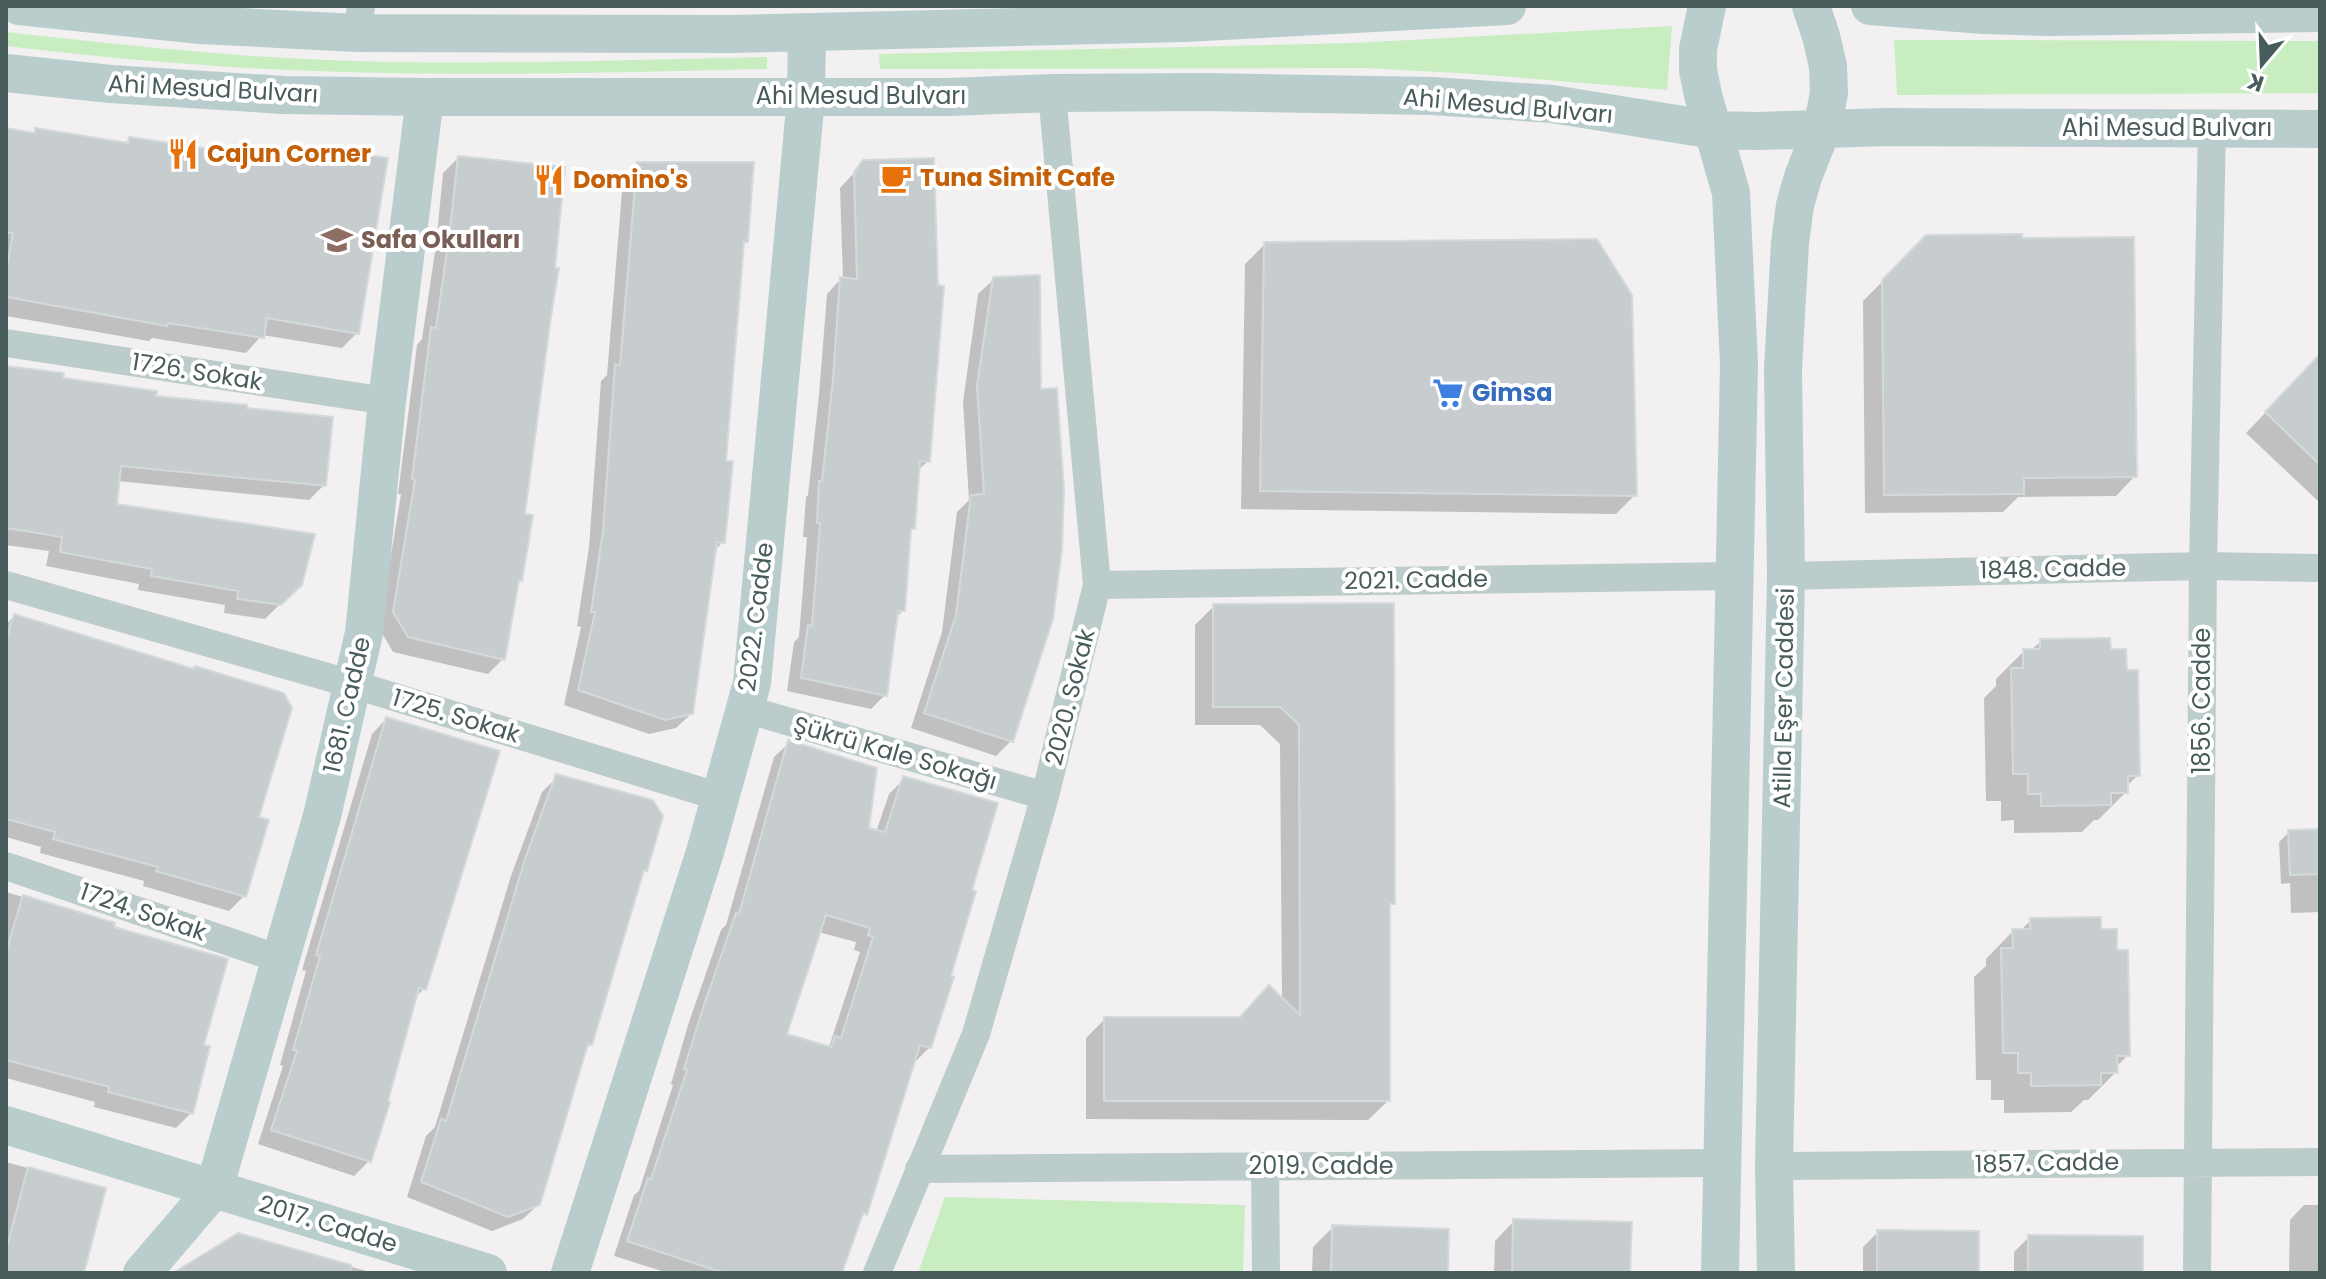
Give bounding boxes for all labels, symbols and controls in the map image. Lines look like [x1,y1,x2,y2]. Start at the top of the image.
north arrow [2222,24,2302,104]
text: K [2243,65,2268,100]
street label: Ahi Mesud Bulvarı [107,67,319,110]
street label: Ahi Mesud Bulvarı [756,79,966,112]
street label: Ahi Mesud Bulvarı [1402,80,1614,131]
street label: Ahi Mesud Bulvarı [2062,111,2272,144]
restaurant icon: Cajun Corner [166,137,200,171]
place label: Cajun Corner [207,137,371,170]
cafe icon: Tuna Simit Cafe [879,161,913,195]
place label: Tuna Simit Cafe [920,161,1115,194]
restaurant icon: Domino's [532,163,566,197]
place label: Domino's [573,163,688,196]
school or university icon: Safa Okulları [320,223,354,257]
place label: Safa Okulları [361,223,520,256]
street label: 1726. Sokak [129,345,265,398]
supermarket icon: Gimsa [1431,376,1465,410]
place label: Gimsa [1472,376,1552,409]
street label: 2022. Cadde [730,540,781,693]
street label: 1848. Cadde [1979,551,2127,586]
street label: 2021. Cadde [1344,562,1488,597]
street label: Atilla Eşer Caddesi [1765,587,1802,809]
street label: 2020. Sokak [1037,625,1103,769]
street label: 1856. Cadde [2185,628,2218,774]
street label: 1681. Cadde [315,633,378,776]
street label: 1725. Sokak [388,681,524,751]
street label: Şükrü Kale Sokağı [789,708,1001,797]
street label: 1724. Sokak [76,875,211,949]
street label: 1857. Cadde [1974,1145,2120,1180]
street label: 2019. Cadde [1248,1149,1394,1182]
street label: 2017. Cadde [255,1187,401,1260]

